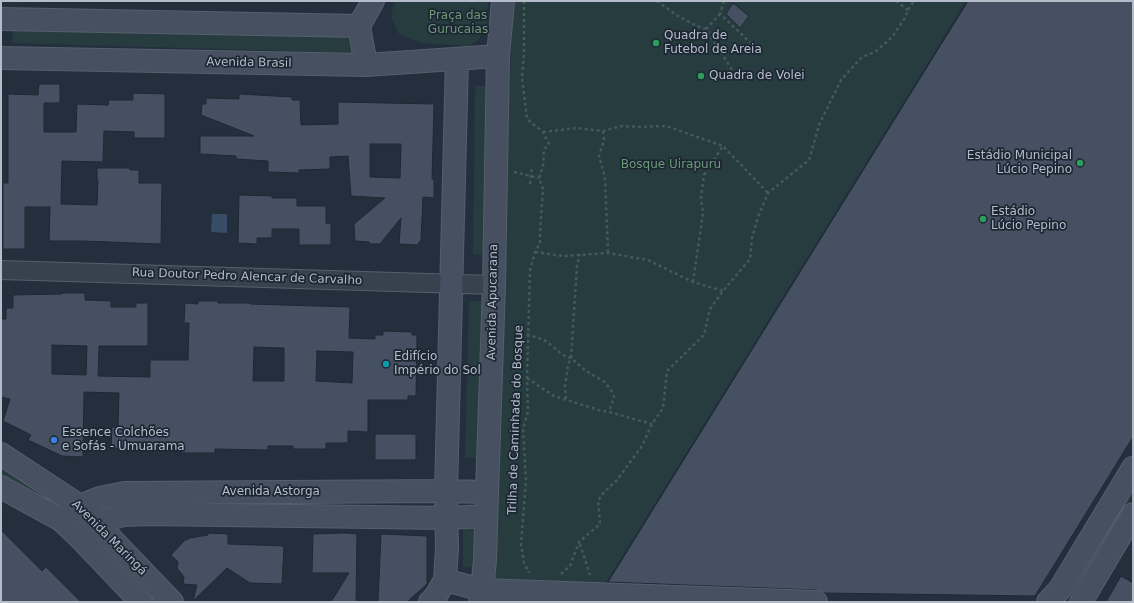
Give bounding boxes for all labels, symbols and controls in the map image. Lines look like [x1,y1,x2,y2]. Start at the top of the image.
park label: Praça das Gurucaias [428,9,488,37]
place label: Quadra de Futebol de Areia [664,29,762,57]
marker: Quadra de Futebol de Areia [651,38,661,48]
street label: Avenida Brasil [206,55,292,71]
place label: Quadra de Volei [709,69,805,83]
marker: Quadra de Volei [696,71,706,81]
place label: Estádio Municipal Lúcio Pepino [967,149,1072,177]
park label: Bosque Uirapuru [621,158,721,172]
marker: Estádio Municipal Lúcio Pepino [1075,158,1085,168]
place label: Estádio Lúcio Pepino [991,205,1066,233]
marker: Estádio Lúcio Pepino [978,214,988,224]
street label: Avenida Apucarana [485,244,501,360]
street label: Rua Doutor Pedro Alencar de Carvalho [132,266,362,288]
street label: Trilha de Caminhada do Bosque [505,325,527,515]
place label: Edifício Império do Sol [394,350,481,378]
marker: Edifício Império do Sol [381,359,391,369]
place label: Essence Colchões e Sofás - Umuarama [62,426,185,454]
marker: Essence Colchões e Sofás - Umuarama [49,435,59,445]
street label: Avenida Astorga [222,485,320,499]
street label: Avenida Maringá [68,497,150,579]

